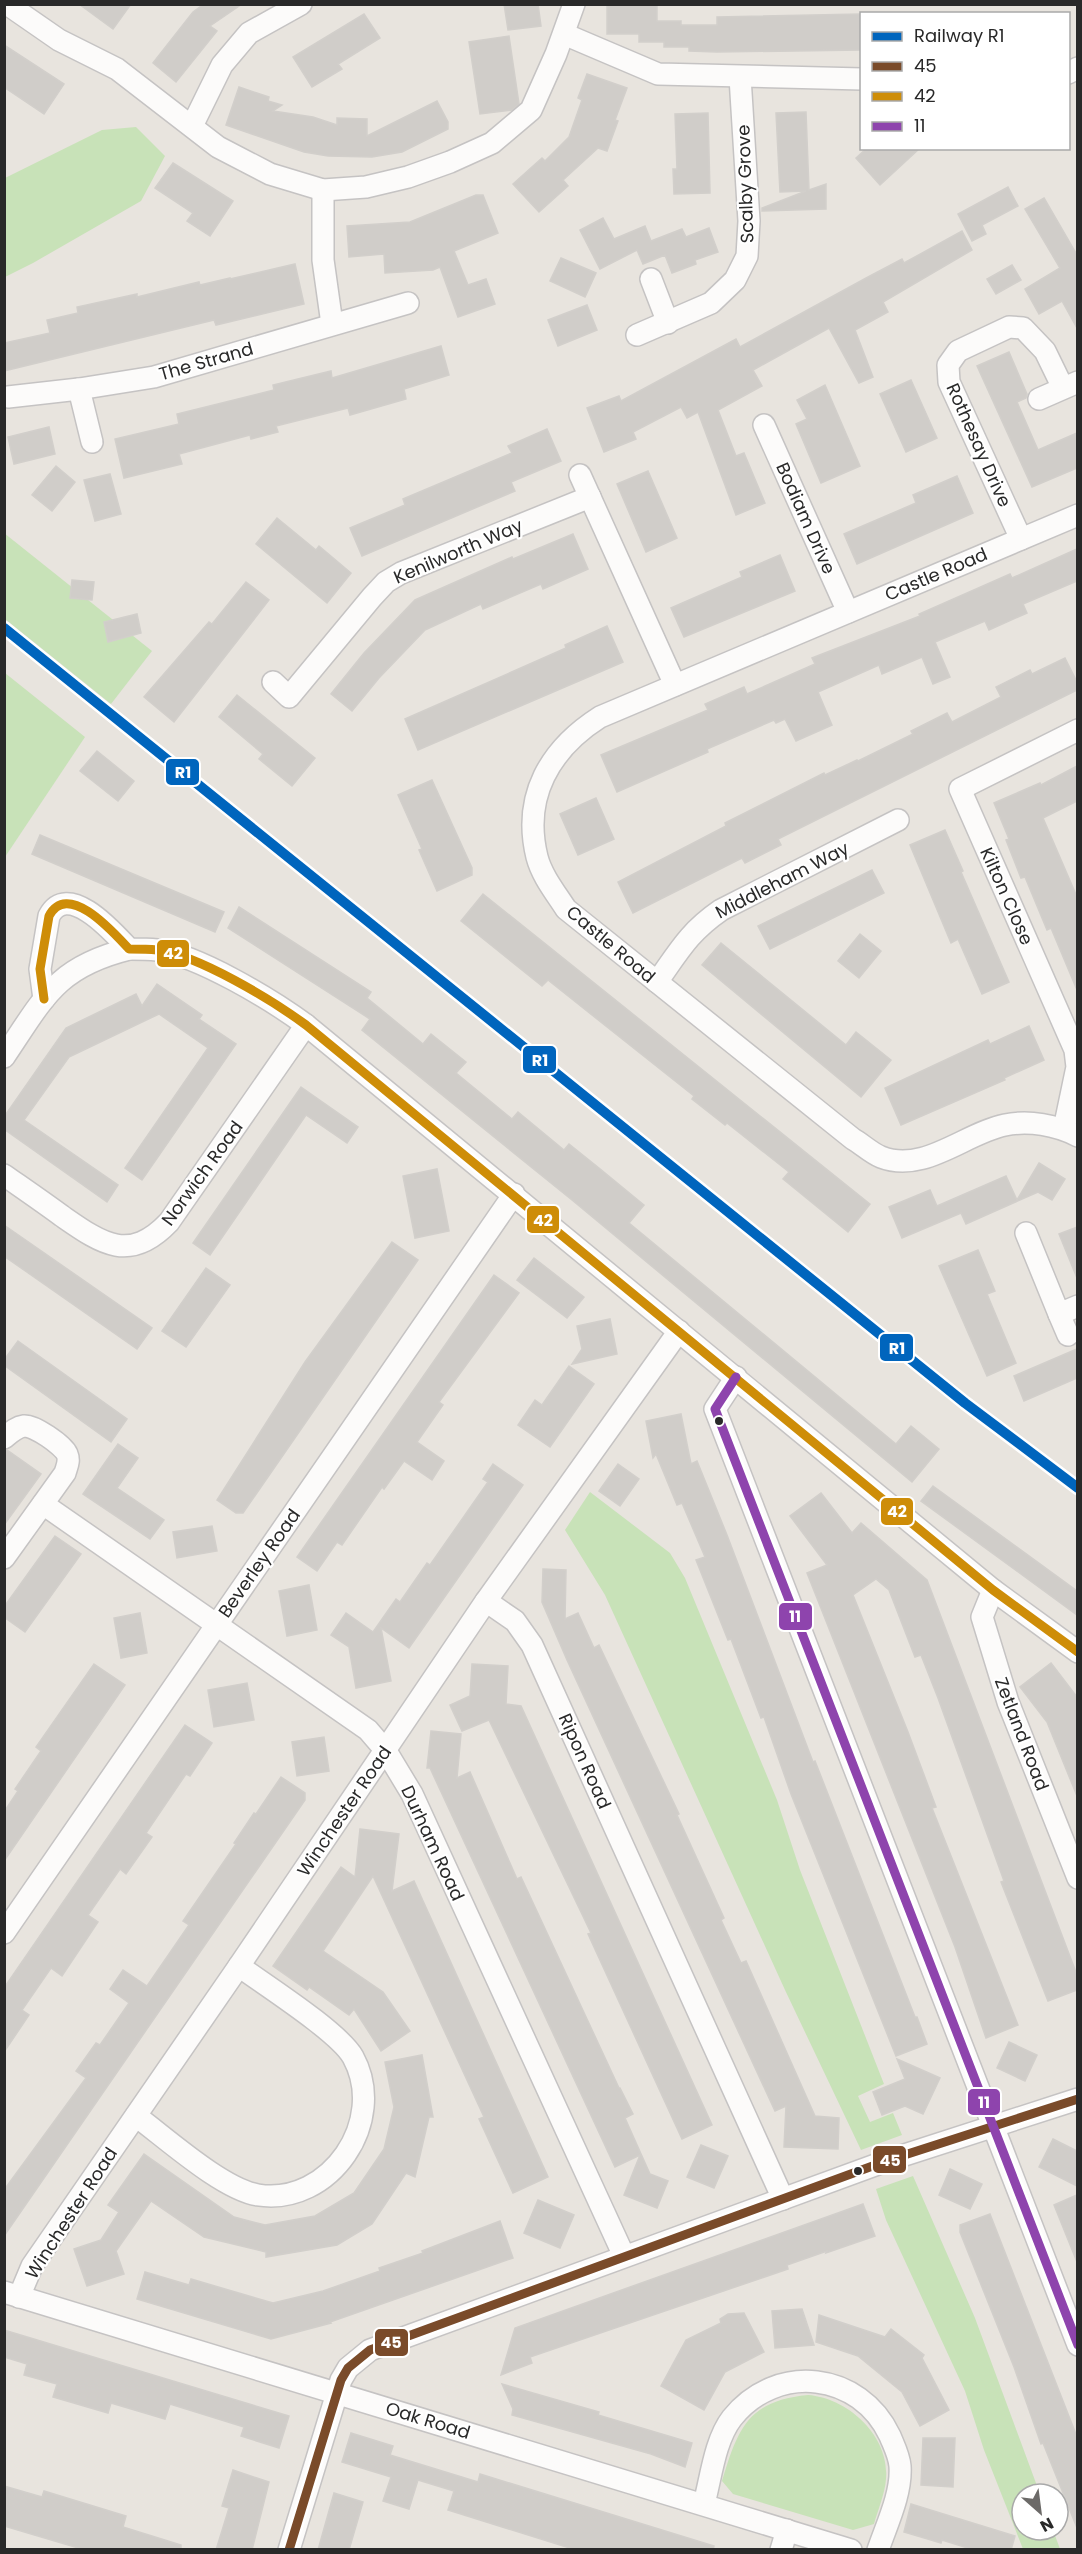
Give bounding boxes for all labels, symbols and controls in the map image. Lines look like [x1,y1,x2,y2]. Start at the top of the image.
legend [860,12,1070,150]
text: Railway R1 [914,23,1005,48]
text: 45 [914,53,937,78]
text: 42 [914,83,936,108]
text: 11 [914,113,926,138]
street label: Scalby Grove [730,124,760,244]
street label: The Strand [156,336,256,386]
street label: Rothesay Drive [940,379,1018,511]
street label: Bodiam Drive [770,458,842,578]
street label: Kenilworth Way [390,513,526,589]
street label: Castle Road [881,541,991,607]
line badge: R1 [165,758,200,786]
text: R1 [175,761,191,784]
street label: Middleham Way [711,836,853,924]
street label: Kilton Close [974,843,1040,949]
street label: Castle Road [561,899,661,989]
line badge: 42 [156,939,190,968]
text: 42 [163,942,183,965]
line badge: R1 [522,1045,557,1074]
text: R1 [532,1049,548,1072]
street label: Norwich Road [155,1115,249,1231]
line badge: 42 [526,1205,560,1234]
text: 42 [533,1209,553,1232]
line badge: R1 [879,1333,914,1362]
text: R1 [889,1337,905,1360]
unlabelled marker [713,1415,725,1427]
line badge: 42 [880,1497,914,1526]
text: 42 [887,1500,907,1523]
street label: Beverley Road [212,1504,306,1622]
line badge: 11 [778,1602,813,1631]
text: 11 [789,1605,801,1628]
street label: Zetland Road [989,1674,1055,1794]
street label: Ripon Road [553,1709,617,1813]
street label: Winchester Road [291,1741,397,1881]
street label: Durham Road [395,1781,471,1905]
line badge: 11 [967,2088,1001,2116]
text: 11 [978,2091,990,2114]
street label: Winchester Road [19,2142,123,2284]
line badge: 45 [872,2145,907,2174]
text: 45 [879,2149,901,2172]
unlabelled marker [852,2165,864,2177]
line badge: 45 [374,2328,409,2357]
text: 45 [380,2331,402,2354]
street label: Oak Road [383,2395,473,2445]
north arrow [1010,2482,1070,2542]
text: N [1036,2512,1058,2538]

